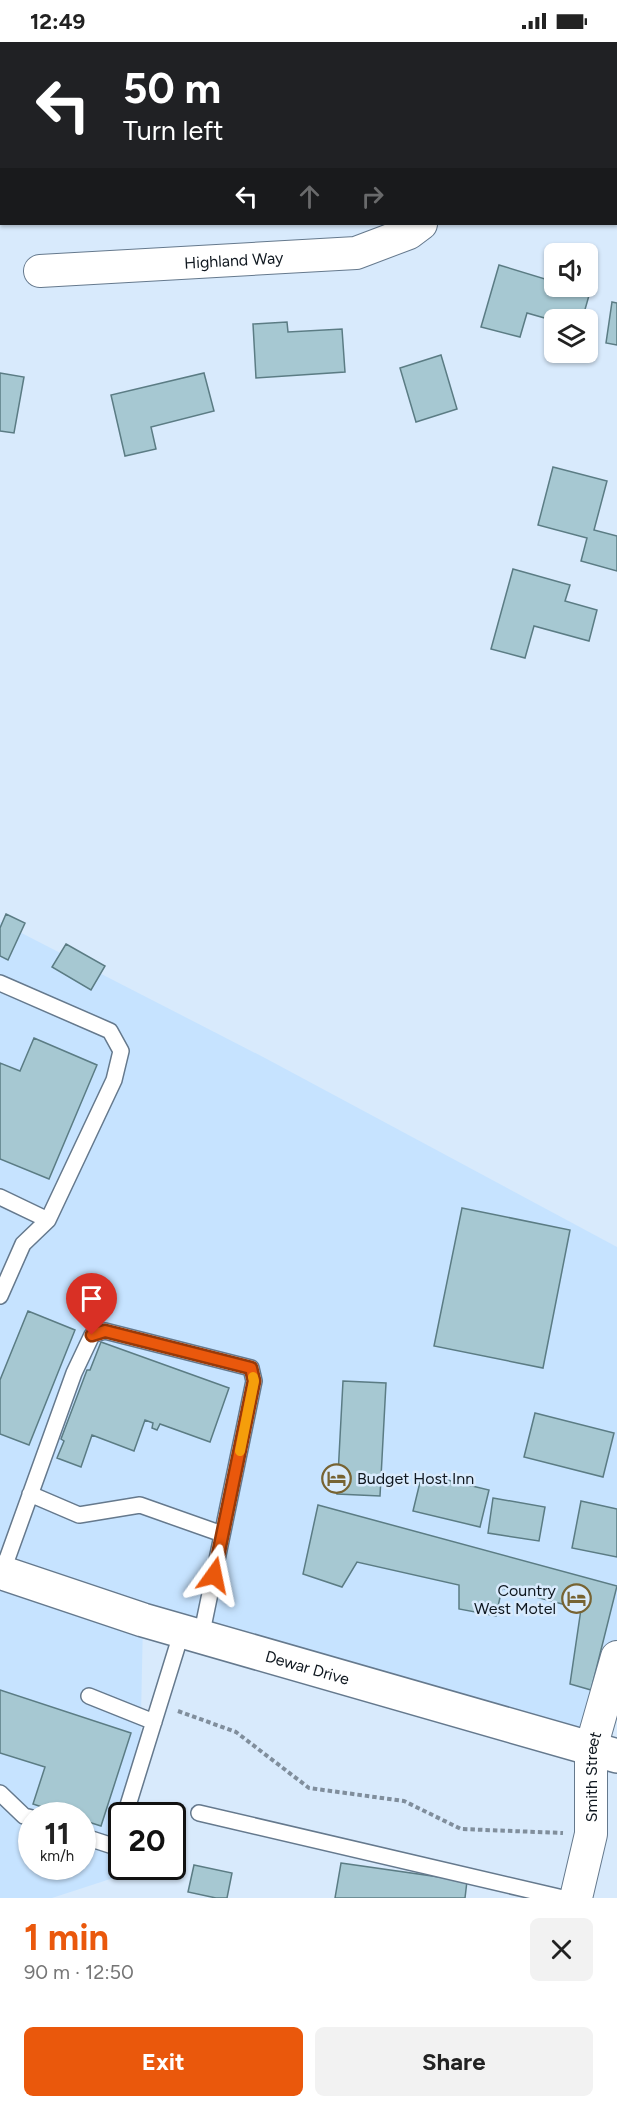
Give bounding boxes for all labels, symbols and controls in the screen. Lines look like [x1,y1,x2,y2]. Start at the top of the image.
text: 12:49 [30,8,85,35]
text: 50 m [123,63,221,114]
icon: left [24,66,102,144]
text: Turn left [123,114,223,147]
icon: left [230,180,263,213]
icon: ahead [293,180,326,213]
icon: right [356,180,389,213]
map controls [544,243,598,363]
button: sound [544,243,598,297]
street label: Highland Way [184,248,284,272]
button: layers [544,309,598,363]
pin [66,1273,117,1335]
icon: arrive [75,1282,108,1315]
hotel icon: Budget Host Inn [320,1462,352,1494]
place label: Budget Host Inn [357,1469,474,1488]
position arrow [182,1543,246,1607]
place label: Country West Motel [474,1581,557,1618]
hotel icon: Country West Motel [561,1583,593,1615]
street label: Dewar Drive [263,1646,352,1688]
street label: Smith Street [582,1729,605,1822]
speed limit sign: 20 [108,1802,186,1880]
text: 11 [44,1815,70,1852]
text: km/h [40,1847,74,1865]
text: 1 min [24,1916,109,1959]
button: close [530,1918,593,1981]
text: 90 m · 12:50 [24,1960,134,1984]
button: Exit [24,2027,303,2096]
button: Share [315,2027,593,2096]

